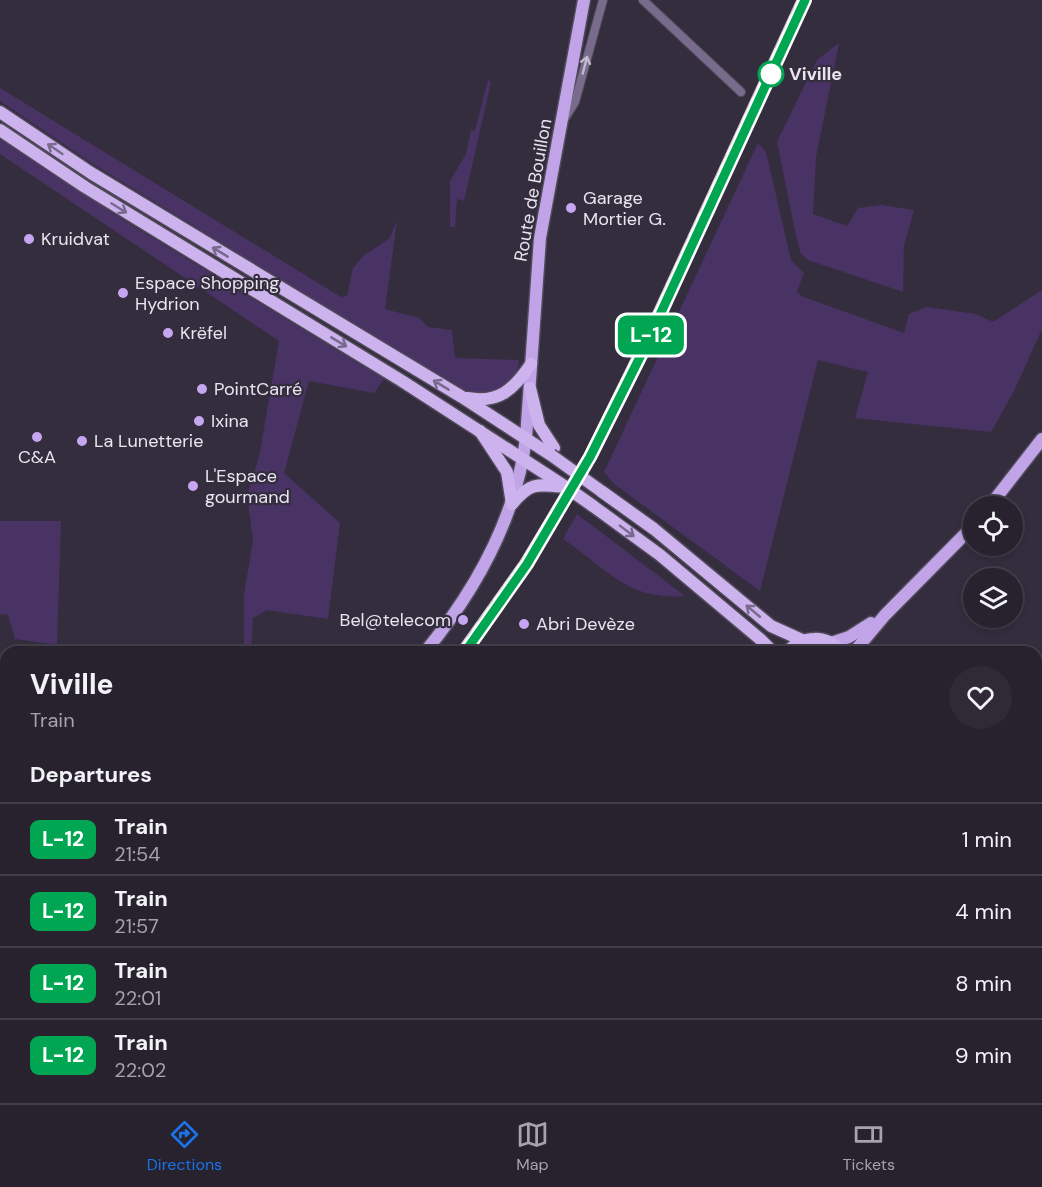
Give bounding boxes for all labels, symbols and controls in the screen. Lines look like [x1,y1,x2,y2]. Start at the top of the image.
one-way arrow [580,56,591,75]
marker: Viville [758,61,784,87]
place label: Viville [789,62,842,86]
street label: Route de Bouillon [509,117,557,263]
one-way arrow [46,142,63,155]
place label: Garage Mortier G. [583,186,666,231]
marker: Garage Mortier G. [564,201,578,215]
one-way arrow [110,203,127,215]
place label: Kruidvat [41,227,110,251]
marker: Kruidvat [22,232,36,246]
one-way arrow [212,245,229,257]
place label: Espace Shopping Hydrion [135,271,279,316]
marker: Espace Shopping Hydrion [116,286,130,300]
line badge: L-12 [609,316,693,354]
place label: Krëfel [180,321,227,345]
text: L-12 [630,321,672,349]
marker: Krëfel [161,326,175,340]
one-way arrow [330,336,347,348]
place label: PointCarré [214,377,302,401]
one-way arrow [433,378,450,390]
marker: PointCarré [195,382,209,396]
place label: Ixina [211,409,249,433]
marker: Ixina [192,414,206,428]
place label: La Lunetterie [94,429,203,453]
marker: C&A [30,430,44,444]
marker: La Lunetterie [75,434,89,448]
place label: C&A [18,445,56,469]
place label: L'Espace gourmand [205,464,290,509]
marker: L'Espace gourmand [186,479,200,493]
map controls [963,496,1023,628]
button: locate [963,496,1023,556]
one-way arrow [618,524,634,537]
button: layers [963,568,1023,628]
one-way arrow [746,604,761,618]
place label: Bel@telecom [340,608,451,632]
place label: Abri Devèze [536,612,635,636]
marker: Bel@telecom [456,613,470,627]
marker: Abri Devèze [517,617,531,631]
text: Viville [30,666,113,703]
button: heart [949,666,1012,729]
text: Train [30,707,75,733]
text: Departures [30,760,152,789]
text: Train [114,812,168,841]
text: L-12 [42,825,84,853]
text: 1 min [962,825,1012,854]
text: 21:54 [114,841,160,867]
text: Train [114,884,168,913]
text: L-12 [42,897,84,925]
text: 4 min [955,897,1012,926]
text: 21:57 [114,913,159,939]
text: Train [114,956,168,985]
text: L-12 [42,969,84,997]
text: 8 min [955,969,1012,998]
text: 22:01 [114,985,161,1011]
text: Train [114,1028,168,1057]
text: L-12 [42,1041,84,1069]
text: 9 min [955,1041,1012,1070]
text: 22:02 [114,1057,166,1083]
tab: Directions [147,1118,222,1175]
tab: Map [516,1118,549,1175]
tab: Tickets [843,1118,895,1175]

